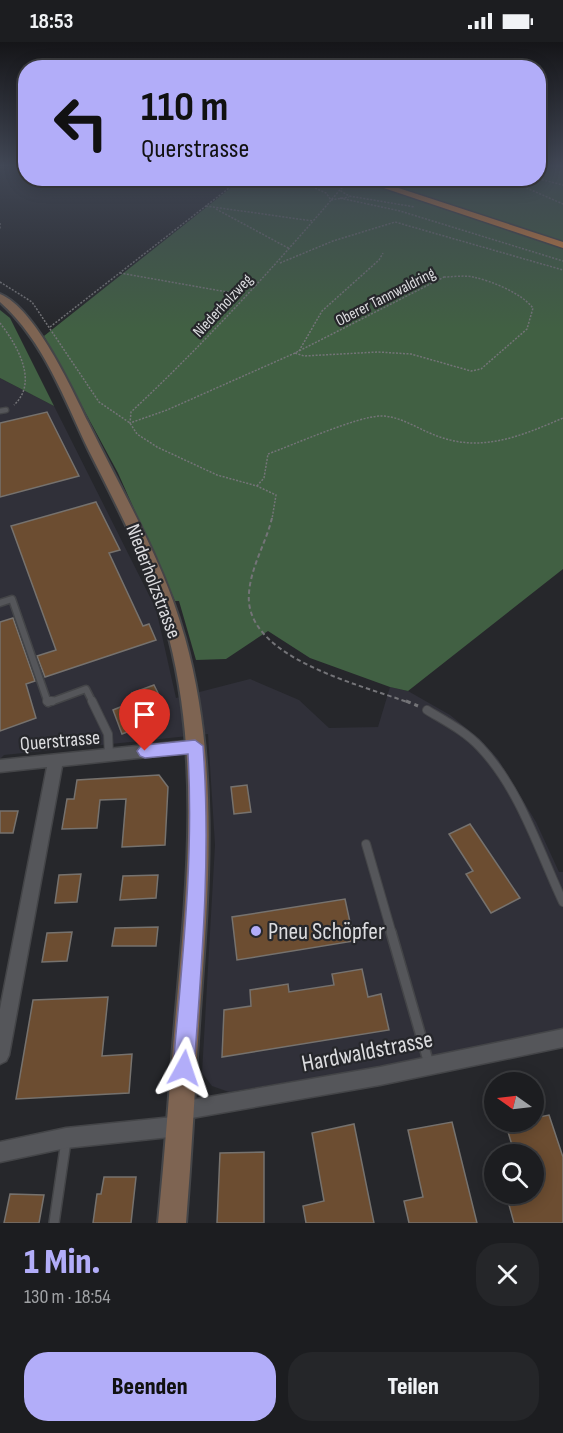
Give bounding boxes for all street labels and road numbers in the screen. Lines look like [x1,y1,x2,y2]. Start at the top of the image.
street label: Oberer Tannwaldring [333,264,439,331]
street label: Niederholzweg [189,271,257,341]
street label: Niederholzstrasse [120,521,186,642]
street label: Querstrasse [19,726,101,756]
street label: Hardwaldstrasse [299,1025,435,1078]

